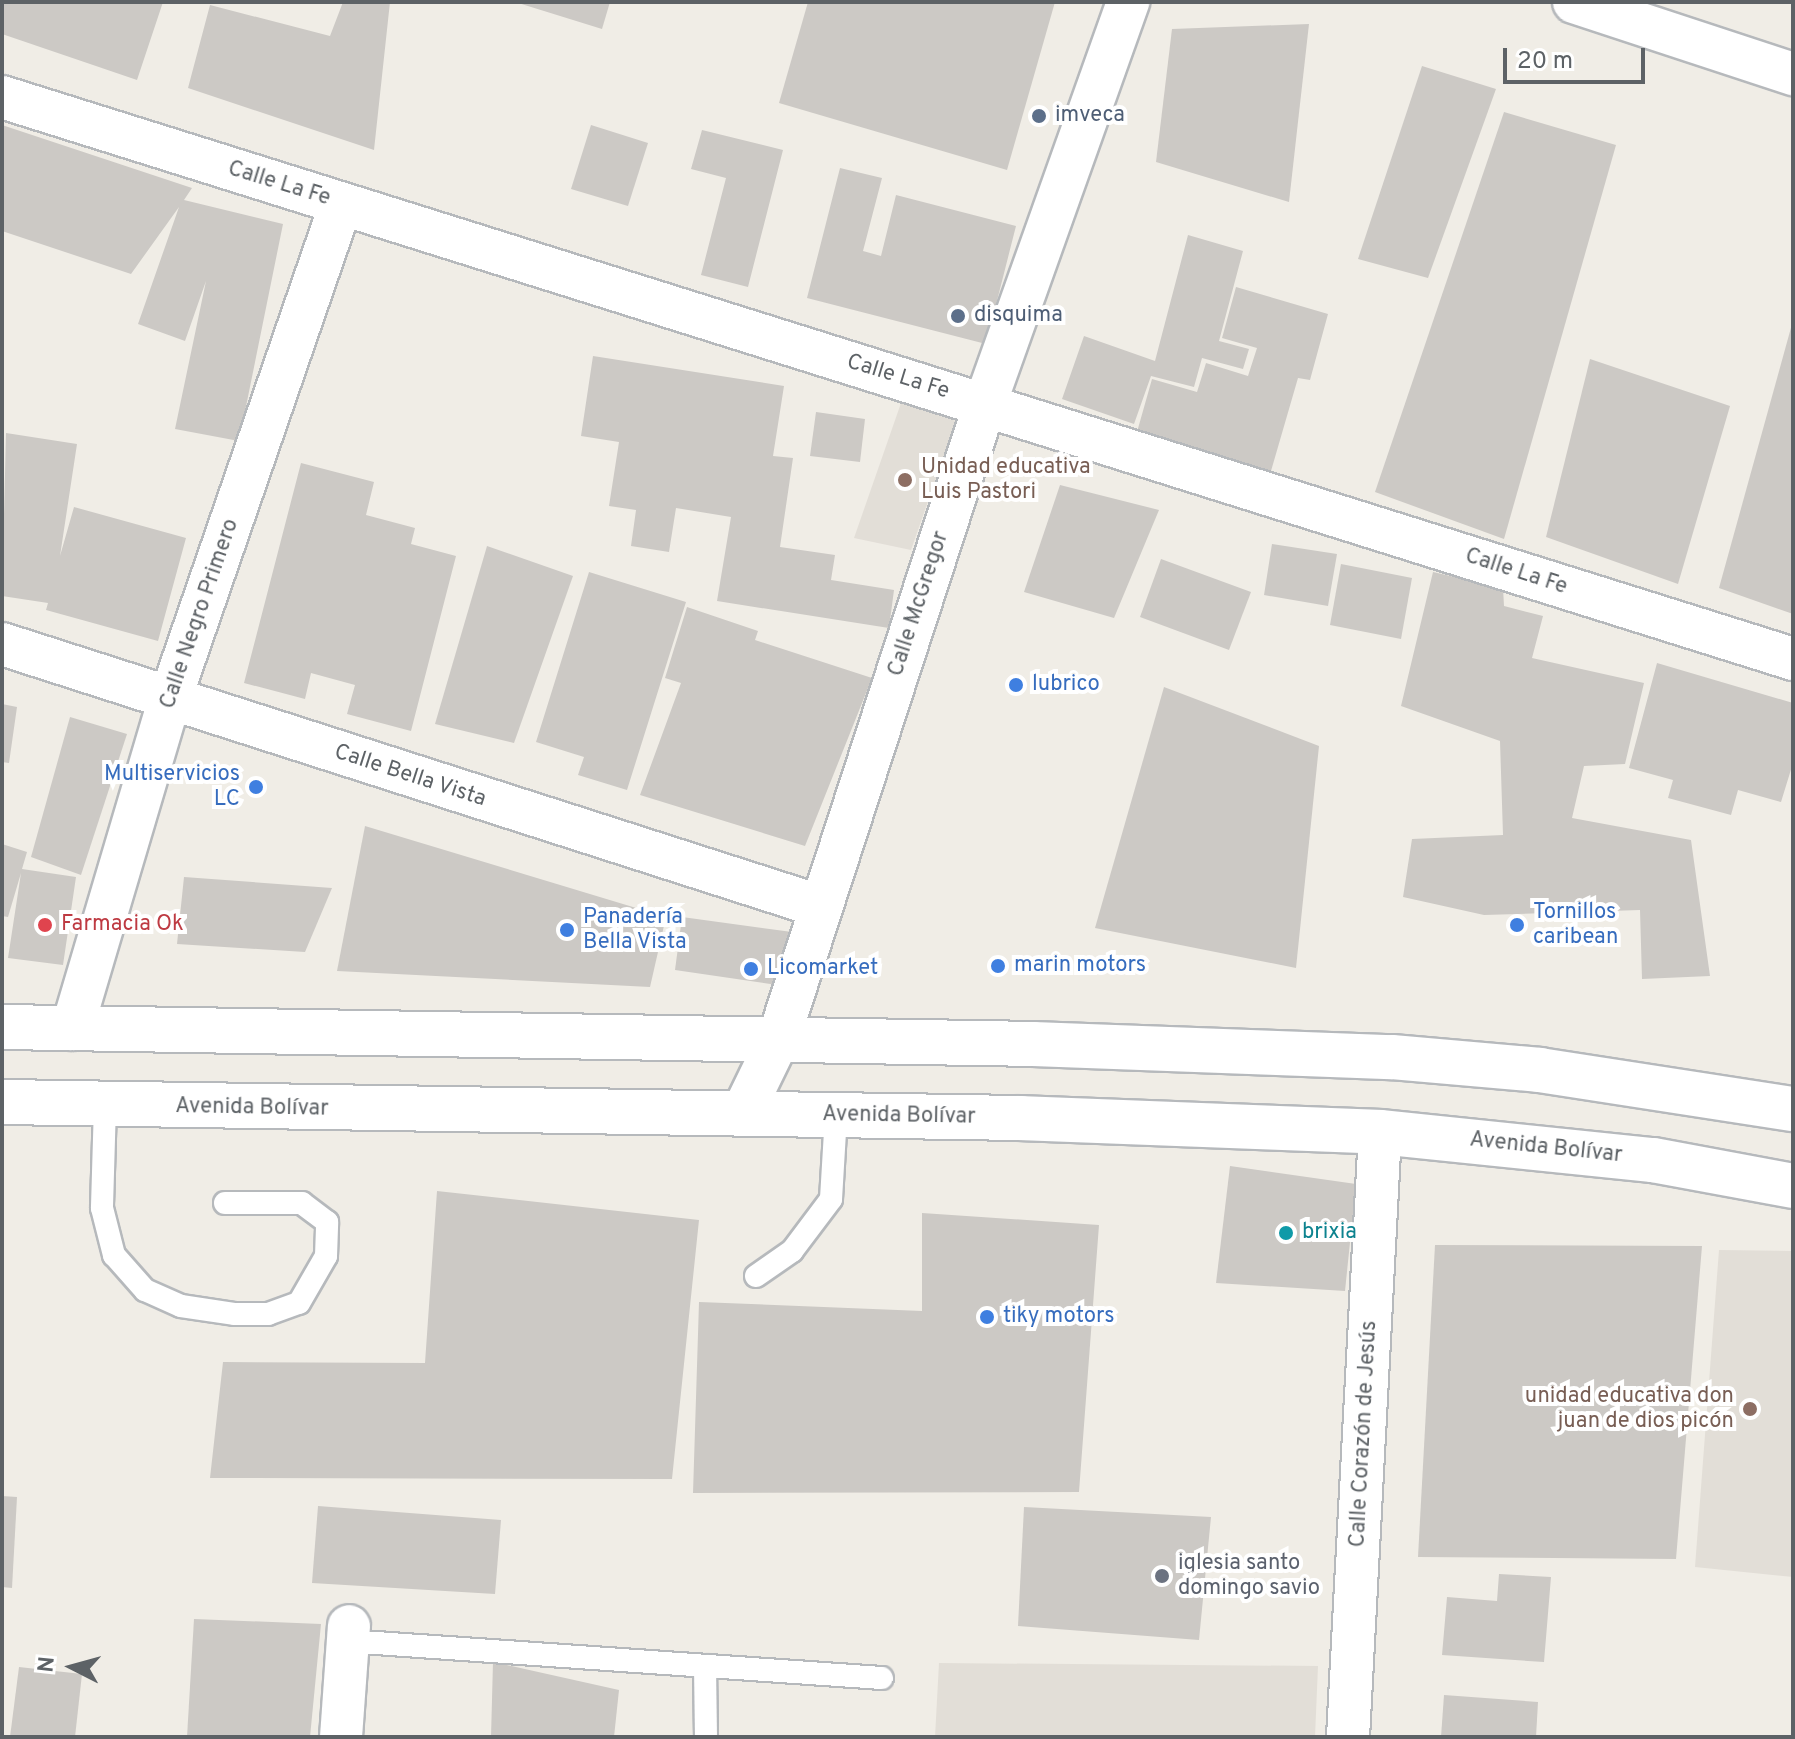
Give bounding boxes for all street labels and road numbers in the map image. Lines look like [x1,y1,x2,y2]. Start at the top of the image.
street label: Calle La Fe [225,156,333,212]
street label: Calle La Fe [844,349,952,405]
street label: Calle Negro Primero [155,515,245,713]
street label: Calle McGregor [883,528,955,680]
street label: Calle La Fe [1462,543,1570,601]
street label: Calle Bella Vista [330,739,490,813]
street label: Avenida Bolívar [175,1093,329,1123]
street label: Avenida Bolívar [822,1101,976,1131]
street label: Avenida Bolívar [1468,1127,1624,1169]
street label: Calle Corazón de Jesús [1345,1320,1383,1548]

